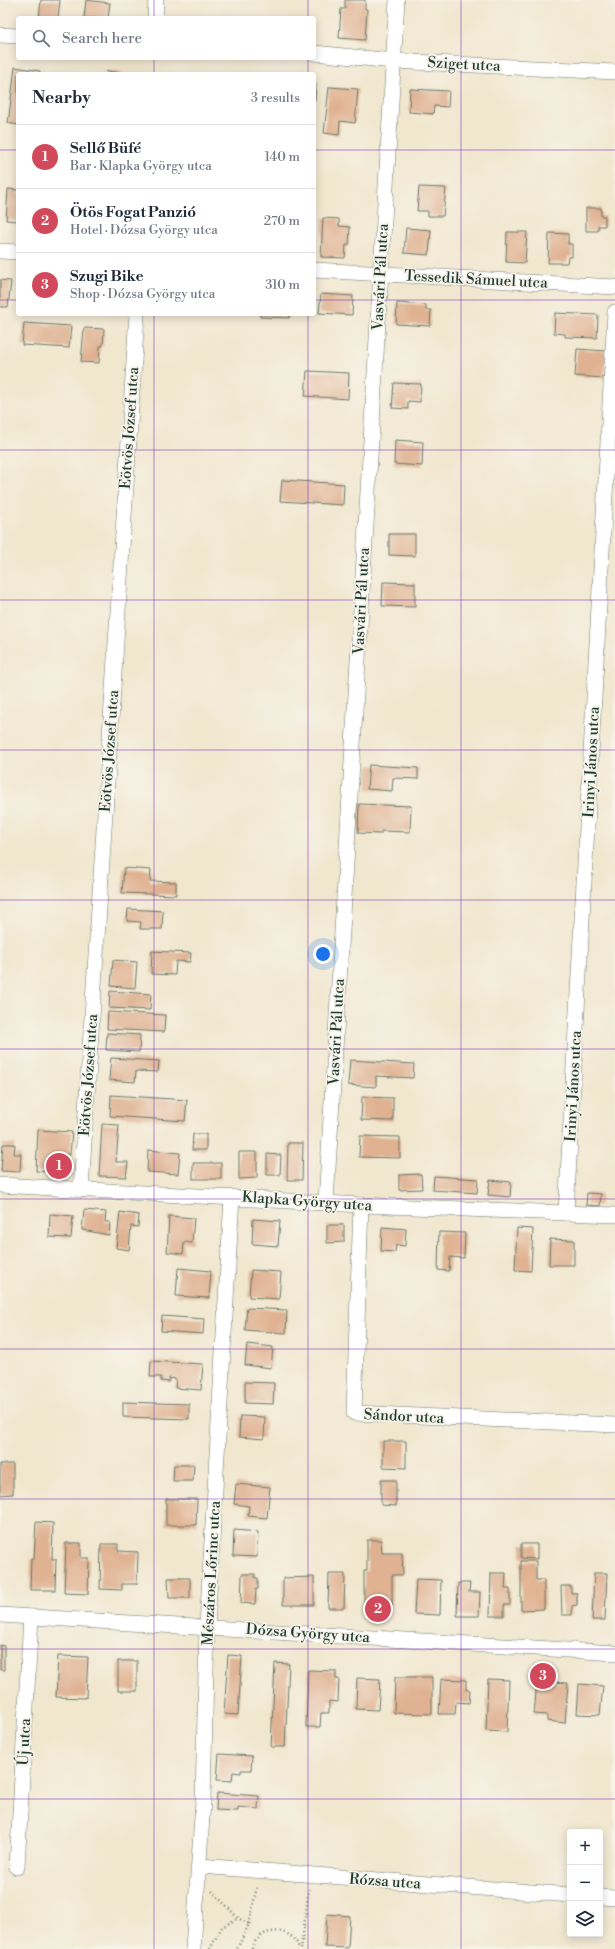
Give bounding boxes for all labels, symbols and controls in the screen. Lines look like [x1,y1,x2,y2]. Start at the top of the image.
search box [16,16,316,60]
icon: search [30,27,52,49]
text: Search here [62,29,142,48]
street label: Sziget utca [427,53,501,76]
text: Nearby [32,87,91,109]
text: 3 results [251,90,300,106]
text: Sellő Büfé [70,139,141,158]
text: 1 [42,149,48,165]
text: 140 m [264,149,300,165]
text: Bar · Klapka György utca [70,158,212,174]
text: Ötös Fogat Panzió [70,203,196,222]
text: 2 [41,213,49,229]
text: 270 m [264,213,300,229]
text: Hotel · Dózsa György utca [70,222,218,238]
street label: Vasvári Pál utca [368,223,393,332]
street label: Tessedik Sámuel utca [404,266,549,293]
text: Szugi Bike [70,267,144,286]
text: 3 [41,277,49,293]
text: 310 m [265,277,300,293]
text: Shop · Dózsa György utca [70,286,215,302]
street label: Eötvös József utca [116,366,143,490]
street label: Vasvári Pál utca [349,547,374,656]
street label: Eötvös József utca [96,689,123,813]
street label: Irinyi János utca [579,706,604,818]
your location [313,944,333,964]
street label: Vasvári Pál utca [324,978,349,1087]
street label: Eötvös József utca [75,1013,102,1137]
street label: Irinyi János utca [561,1030,586,1142]
pin: 1 [46,1151,72,1181]
street label: Klapka György utca [241,1187,373,1216]
street label: Sándor utca [363,1405,445,1428]
street label: Mészáros Lőrinc utca [198,1500,225,1646]
pin: 2 [365,1594,391,1624]
street label: Dózsa György utca [245,1620,371,1647]
pin: 3 [530,1661,556,1691]
street label: Új utca [13,1717,35,1766]
map controls [567,1829,603,1937]
button: + [567,1829,603,1865]
button: − [567,1865,603,1901]
street label: Rózsa utca [348,1870,422,1894]
button: layers [567,1901,603,1937]

